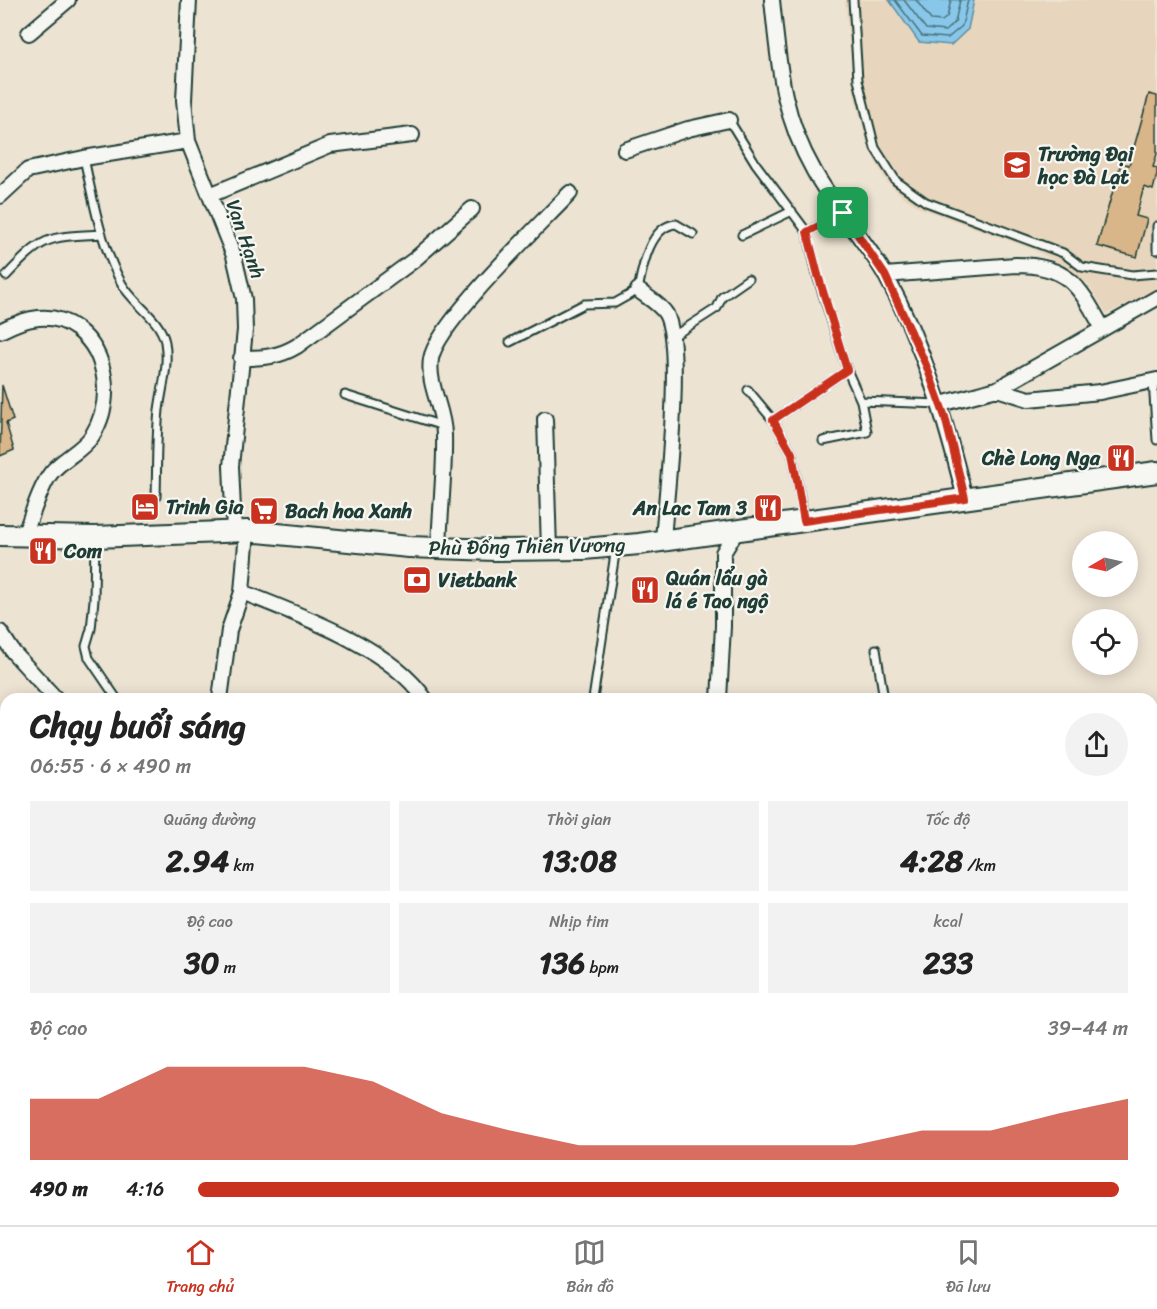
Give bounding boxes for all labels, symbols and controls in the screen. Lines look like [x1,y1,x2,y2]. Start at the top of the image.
place label: Trường Đại học Đà Lạt [1037,137,1135,195]
school or university icon: Trường Đại học Đà Lạt [1001,149,1033,181]
pin [817,187,868,238]
street label: Vạn Hạnh [216,195,275,284]
icon: arrive [826,196,859,229]
place label: Chè Long Nga [981,441,1101,476]
restaurant icon: Chè Long Nga [1105,442,1137,474]
place label: Trinh Gia [166,490,244,525]
hotel icon: Trinh Gia [129,491,161,523]
place label: An Lac Tam 3 [632,491,747,526]
restaurant icon: An Lac Tam 3 [752,492,784,524]
place label: Bach hoa Xanh [285,494,413,529]
supermarket icon: Bach hoa Xanh [248,495,280,527]
street label: Phù Đổng Thiên Vương [428,527,626,566]
north arrow [1072,531,1138,597]
map controls [1072,531,1138,675]
place label: Com [63,534,103,569]
restaurant icon: Com [27,535,59,567]
place label: Quán lẩu gà lá é Tao ngộ [665,561,769,619]
place label: Vietbank [438,563,518,598]
bank icon: Vietbank [401,564,433,596]
restaurant icon: Quán lẩu gà lá é Tao ngộ [629,574,661,606]
button: locate [1072,609,1138,675]
text: Chạy buổi sáng [30,697,246,755]
button: share [1065,713,1128,776]
text: 06:55 · 6 × 490 m [30,749,191,784]
text: Quãng đường [164,805,256,834]
text: Thời gian [547,805,611,834]
text: Tốc độ [926,805,970,834]
text: 2.94 [166,834,229,888]
text: 13:08 [541,834,617,888]
text: 4:28 [900,834,963,888]
text: km [229,851,254,880]
text: /km [963,851,996,880]
text: Độ cao [187,907,233,936]
text: Nhịp tim [549,907,609,936]
text: kcal [933,907,963,936]
text: 30 [184,936,219,990]
text: 136 [539,936,585,990]
text: 233 [923,936,973,990]
text: m [219,953,236,982]
text: bpm [585,953,619,982]
text: Độ cao [30,1011,88,1046]
text: 39–44 m [1048,1011,1128,1046]
text: 490 m [30,1172,88,1207]
text: 4:16 [126,1172,164,1207]
tab: Trang chủ [166,1236,234,1301]
tab: Bản đồ [566,1236,614,1301]
tab: Đã lưu [946,1236,991,1301]

